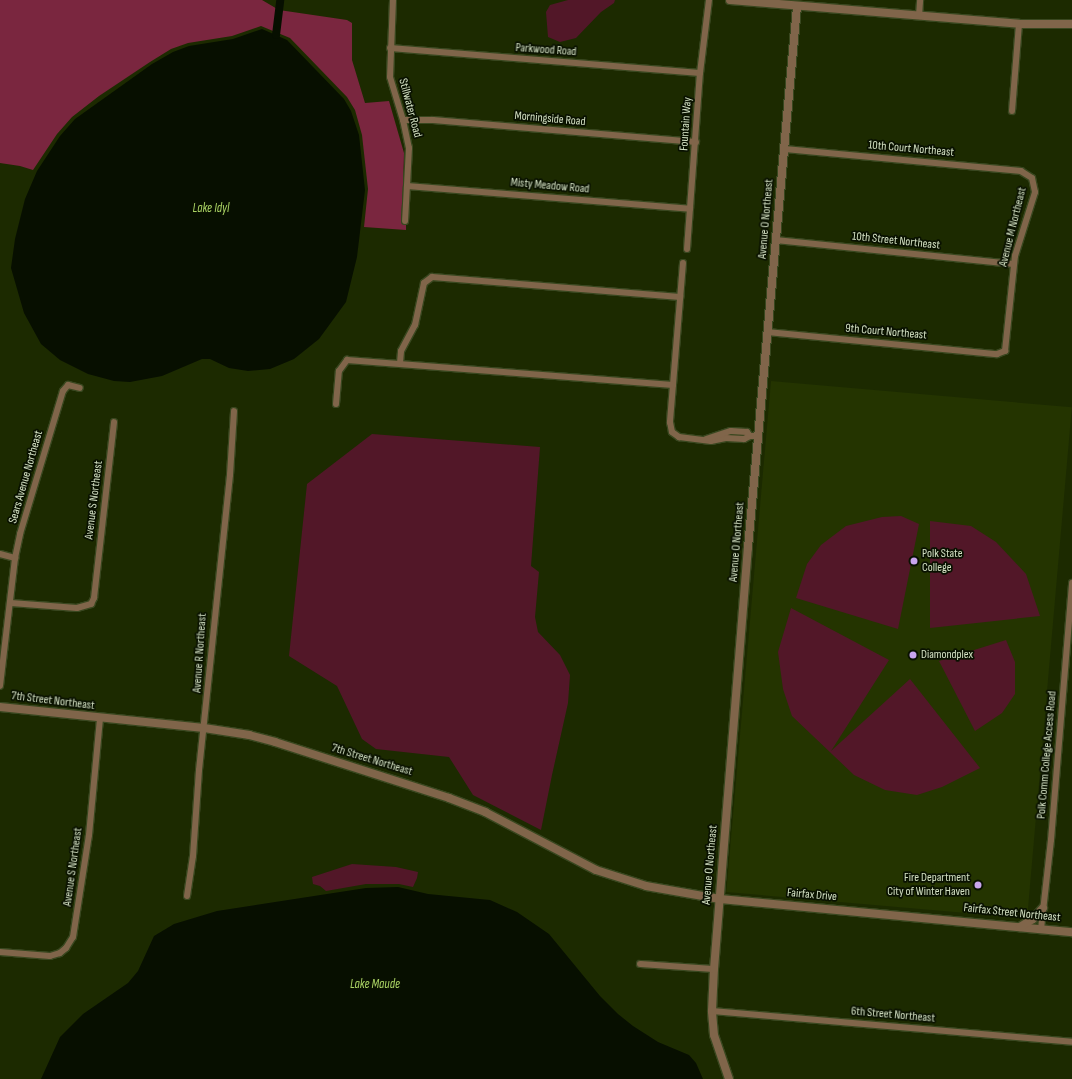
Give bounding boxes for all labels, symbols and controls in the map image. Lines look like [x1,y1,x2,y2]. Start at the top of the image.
street label: Parkwood Road [515,41,577,59]
street label: Stillwater Road [395,77,425,139]
street label: Fountain Way [677,97,695,151]
street label: Morningside Road [514,109,586,129]
street label: 10th Court Northeast [868,138,954,160]
street label: Misty Meadow Road [510,175,590,197]
street label: Avenue O Northeast [755,179,777,259]
street label: Avenue M Northeast [996,186,1030,268]
water label: Lake Idyl [193,200,229,216]
street label: 10th Street Northeast [851,229,941,253]
street label: 9th Court Northeast [845,321,927,343]
street label: Sears Avenue Northeast [6,429,46,525]
street label: Avenue S Northeast [82,460,106,540]
street label: Avenue O Northeast [726,502,748,582]
place label: Polk State College [922,547,963,575]
marker: Polk State College [909,556,919,566]
street label: Avenue R Northeast [190,613,210,693]
place label: Diamondplex [921,648,973,662]
marker: Diamondplex [908,650,918,660]
street label: 7th Street Northeast [11,689,95,713]
street label: Polk Comm College Access Road [1034,690,1060,820]
street label: 7th Street Northeast [330,741,414,779]
street label: Avenue O Northeast [699,825,721,905]
street label: Avenue S Northeast [60,827,86,907]
place label: Fire Department City of Winter Haven [887,871,970,899]
marker: Fire Department City of Winter Haven [973,880,983,890]
street label: Fairfax Drive [786,886,838,904]
street label: Fairfax Street Northeast [963,901,1061,925]
water label: Lake Maude [350,976,400,992]
street label: 6th Street Northeast [850,1004,936,1026]

